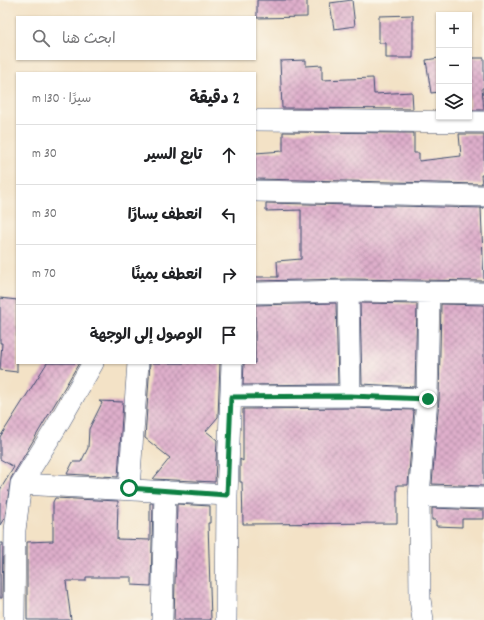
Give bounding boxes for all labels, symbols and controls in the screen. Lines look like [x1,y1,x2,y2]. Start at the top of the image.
map controls [436,12,472,120]
button: + [436,12,472,48]
search box [16,16,256,60]
icon: search [30,27,52,49]
text: ابحث هنا [62,29,116,51]
button: − [436,48,472,84]
button: layers [436,84,472,120]
text: 2 دقيقة [189,88,240,112]
text: سيرًا · 130 m [32,90,91,109]
icon: ahead [218,144,240,166]
text: 30 m [32,145,57,164]
text: تابع السير [145,145,202,167]
icon: left [218,204,240,226]
text: 30 m [32,205,57,224]
text: انعطف يسارًا [128,205,202,227]
icon: right [218,264,240,286]
text: 70 m [32,265,56,284]
text: انعطف يمينًا [132,265,202,287]
icon: arrive [218,324,240,346]
text: الوصول إلى الوجهة [90,325,202,347]
route end [419,390,437,408]
route start [120,479,138,497]

